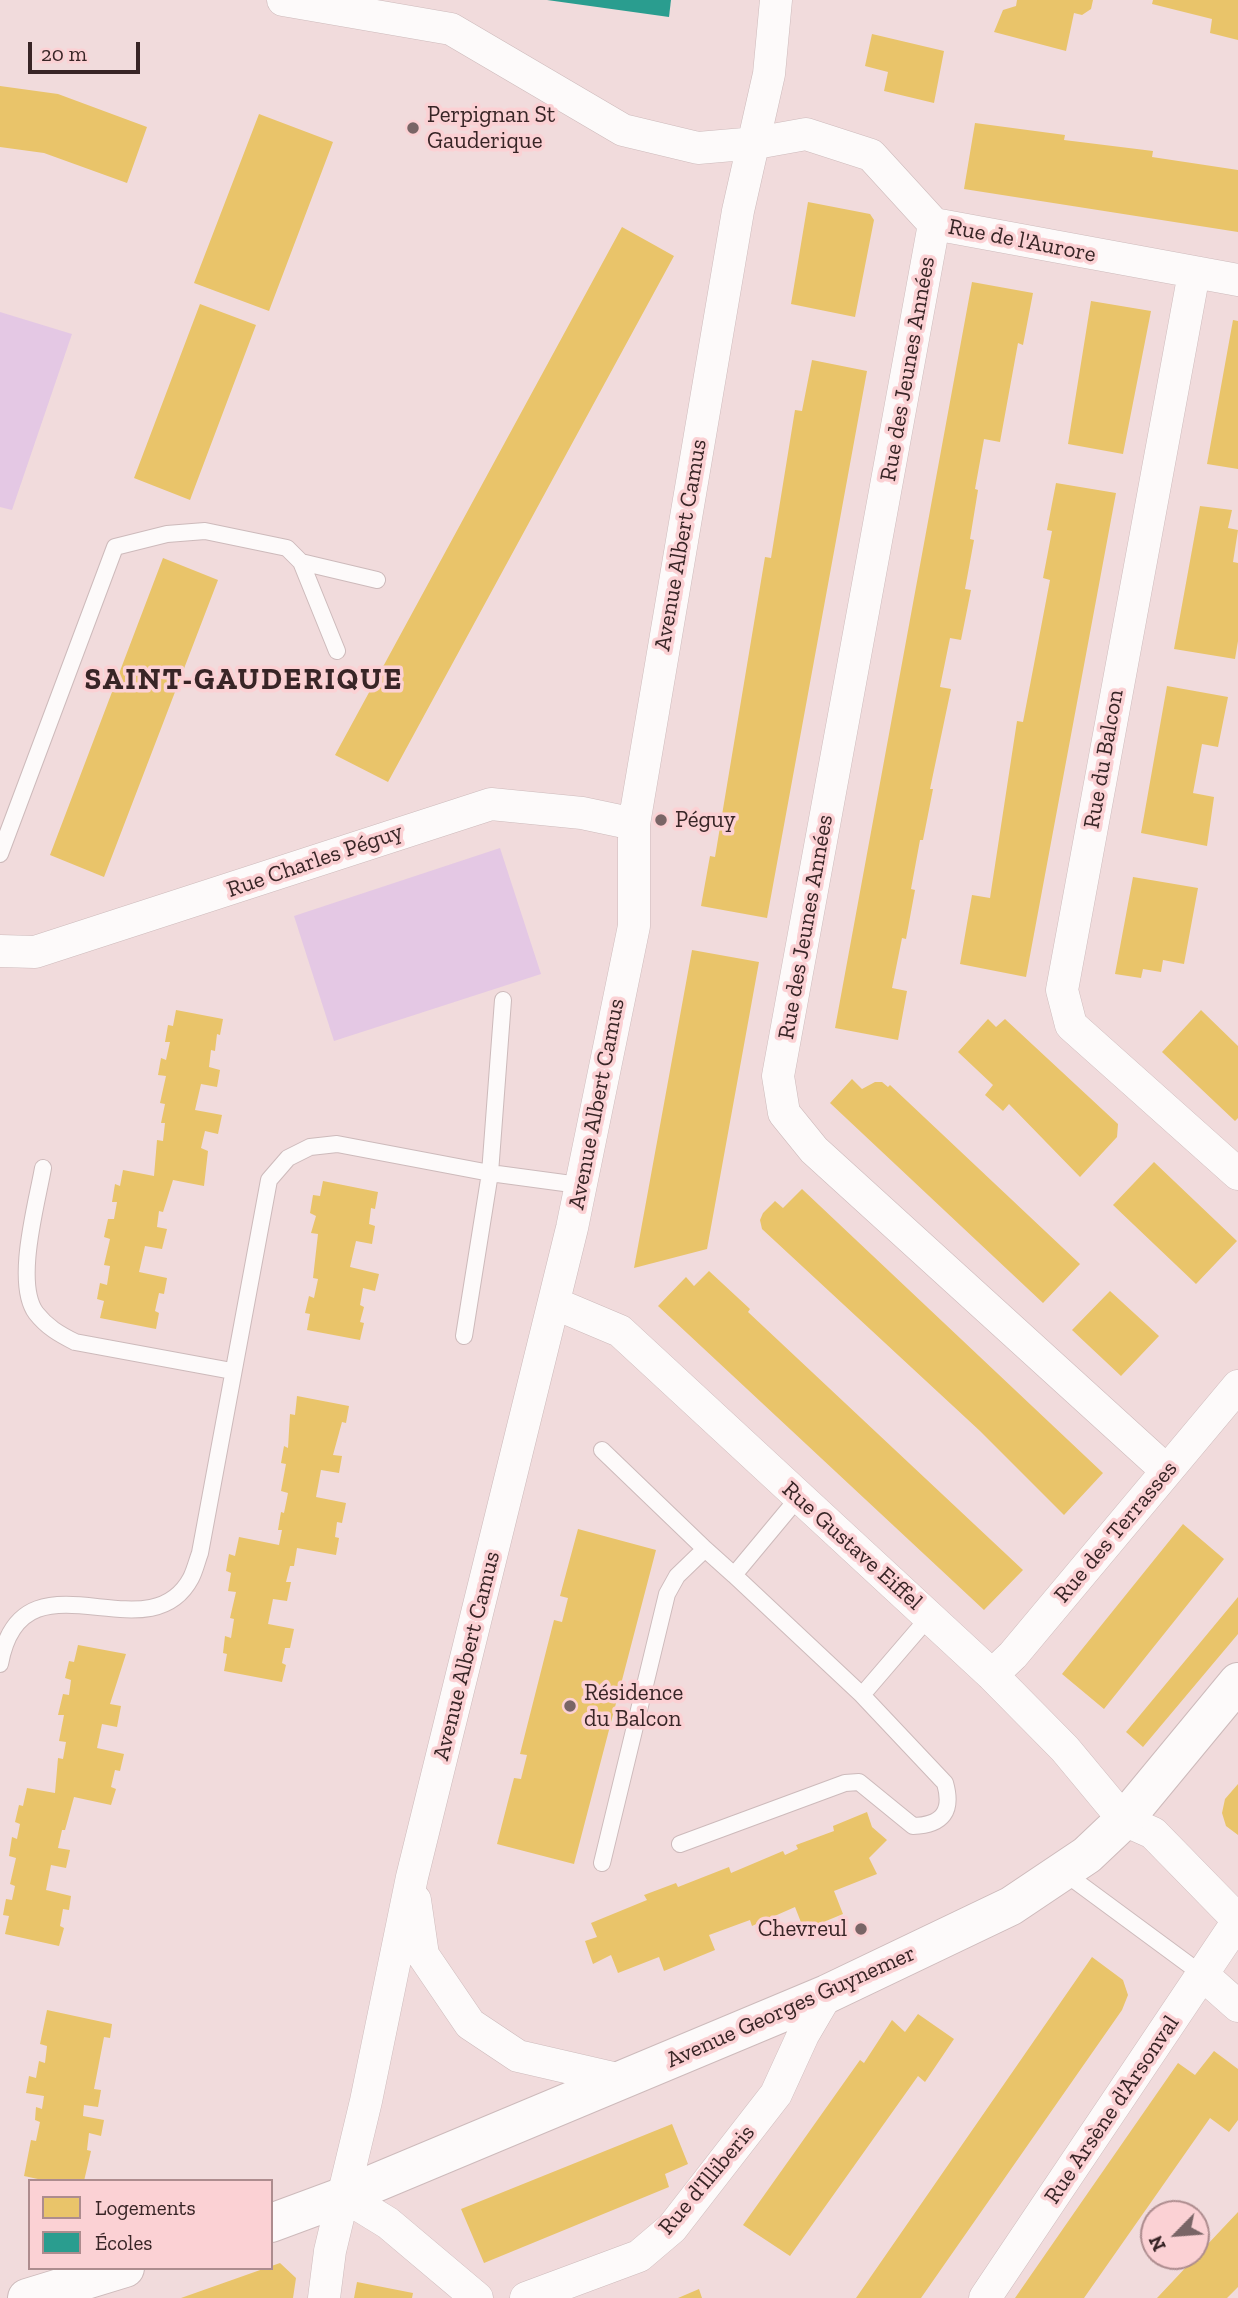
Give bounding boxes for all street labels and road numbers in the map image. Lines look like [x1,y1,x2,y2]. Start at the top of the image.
street label: Rue de l'Aurore [946,213,1098,269]
street label: Rue des Jeunes Années [875,254,941,484]
street label: Avenue Albert Camus [649,437,713,653]
street label: Rue du Balcon [1078,687,1130,831]
street label: Rue des Jeunes Années [773,812,839,1042]
street label: Rue Charles Péguy [223,818,407,904]
street label: Avenue Albert Camus [563,996,631,1212]
street label: Rue des Terrasses [1049,1455,1183,1609]
street label: Rue Gustave Eiffel [776,1476,928,1616]
street label: Avenue Albert Camus [428,1549,506,1763]
street label: Avenue Georges Guynemer [662,1940,920,2074]
street label: Rue Arsène d'Arsonval [1039,2011,1185,2209]
street label: Rue d'Illiberis [653,2119,761,2241]

